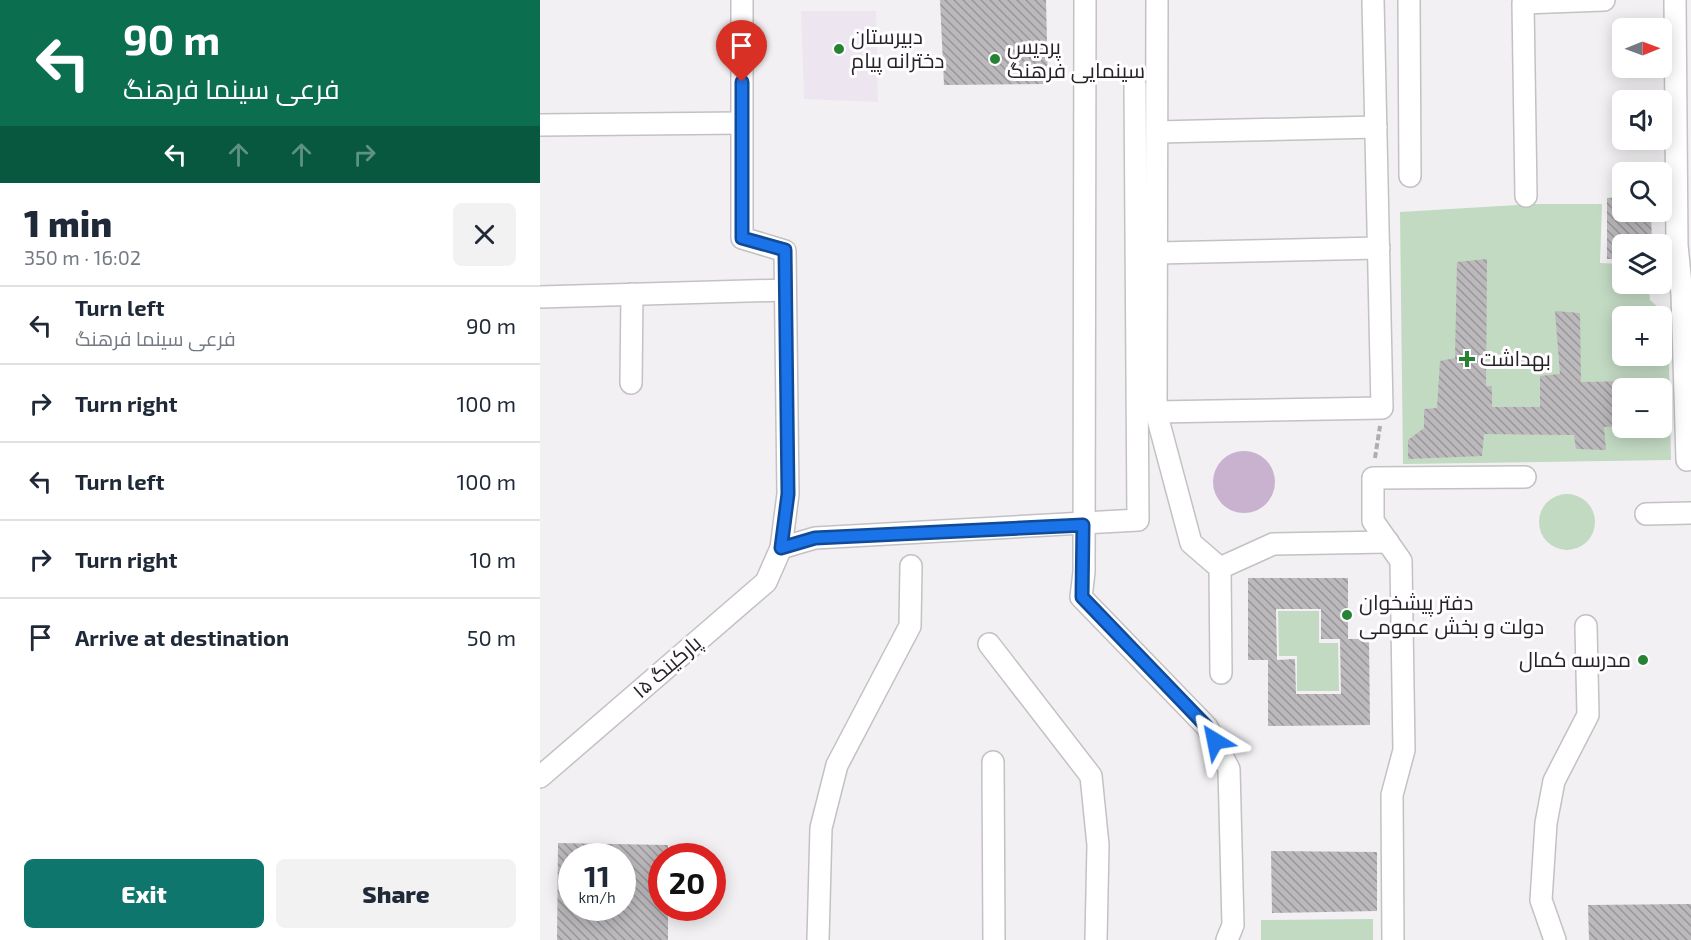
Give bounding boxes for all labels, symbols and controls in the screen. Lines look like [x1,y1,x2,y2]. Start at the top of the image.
text: 90 m [123,13,220,63]
north arrow [1612,18,1672,78]
map controls [1612,18,1672,438]
pin [716,20,767,82]
place label: دبیرستان دخترانه پیام [851,23,944,75]
icon: left [24,24,102,102]
icon: arrive [725,29,758,62]
place label: پردیس سینمایی فرهنگ [1007,33,1145,84]
marker: دبیرستان دخترانه پیام [832,42,846,56]
marker: پردیس سینمایی فرهنگ [988,52,1002,66]
text: فرعی سینما فرهنگ [123,72,340,104]
button: sound [1612,90,1672,150]
icon: left [159,138,192,171]
icon: ahead [222,138,255,171]
icon: ahead [285,138,318,171]
icon: right [348,138,381,171]
button: search [1612,162,1672,222]
text: 1 min [24,201,112,244]
button: close [453,203,516,266]
button: layers [1612,234,1672,294]
text: 350 m · 16:02 [24,245,141,269]
text: Turn left [75,294,164,320]
button: + [1612,306,1672,366]
icon: left [24,309,57,342]
text: 90 m [466,312,516,338]
text: فرعی سینما فرهنگ [75,326,236,350]
place label: بهداشت [1480,345,1551,372]
marker: بهداشت [1458,350,1476,368]
button: − [1612,378,1672,438]
icon: right [24,387,57,420]
text: Turn right [75,390,177,416]
text: 100 m [457,390,516,416]
icon: left [24,465,57,498]
text: Turn left [75,468,164,494]
text: 100 m [457,468,516,494]
icon: right [24,543,57,576]
text: Turn right [75,546,177,572]
text: 10 m [470,546,516,572]
place label: دفتر پیشخوان دولت و بخش عمومی [1359,589,1544,640]
marker: دفتر پیشخوان دولت و بخش عمومی [1340,608,1354,622]
icon: arrive [24,621,57,654]
text: Arrive at destination [75,624,289,650]
text: 50 m [467,624,516,650]
street label: پارکینگ ۱۵ [627,629,708,705]
place label: مدرسه کمال [1519,646,1631,673]
marker: مدرسه کمال [1636,653,1650,667]
position arrow [1183,709,1247,773]
speed limit sign: 20 [648,843,726,921]
text: 11 [584,857,610,893]
button: Exit [24,859,264,928]
button: Share [276,859,516,928]
text: km/h [578,888,616,906]

